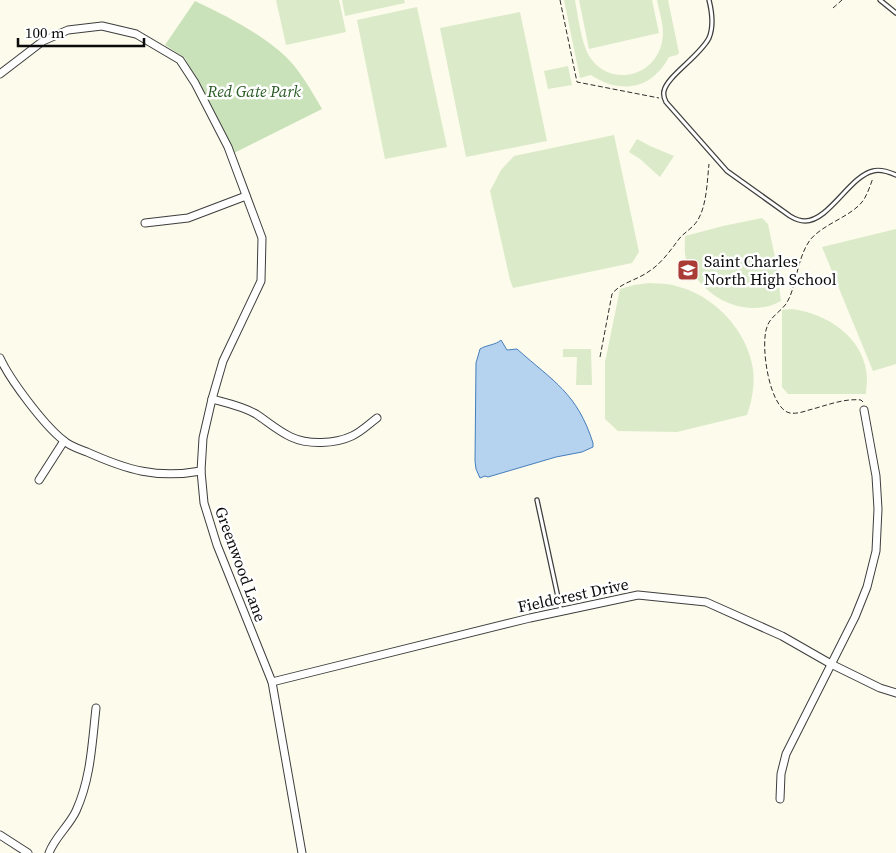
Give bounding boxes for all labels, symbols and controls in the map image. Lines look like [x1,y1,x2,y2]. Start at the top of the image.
scale bar [18,15,144,47]
text: 100 m [25,22,65,43]
park label: Red Gate Park [206,80,301,102]
place label: Saint Charles North High School [704,250,837,290]
school or university icon: Saint Charles North High School [676,258,700,282]
street label: Greenwood Lane [210,503,272,625]
street label: Fieldcrest Drive [516,573,630,617]

